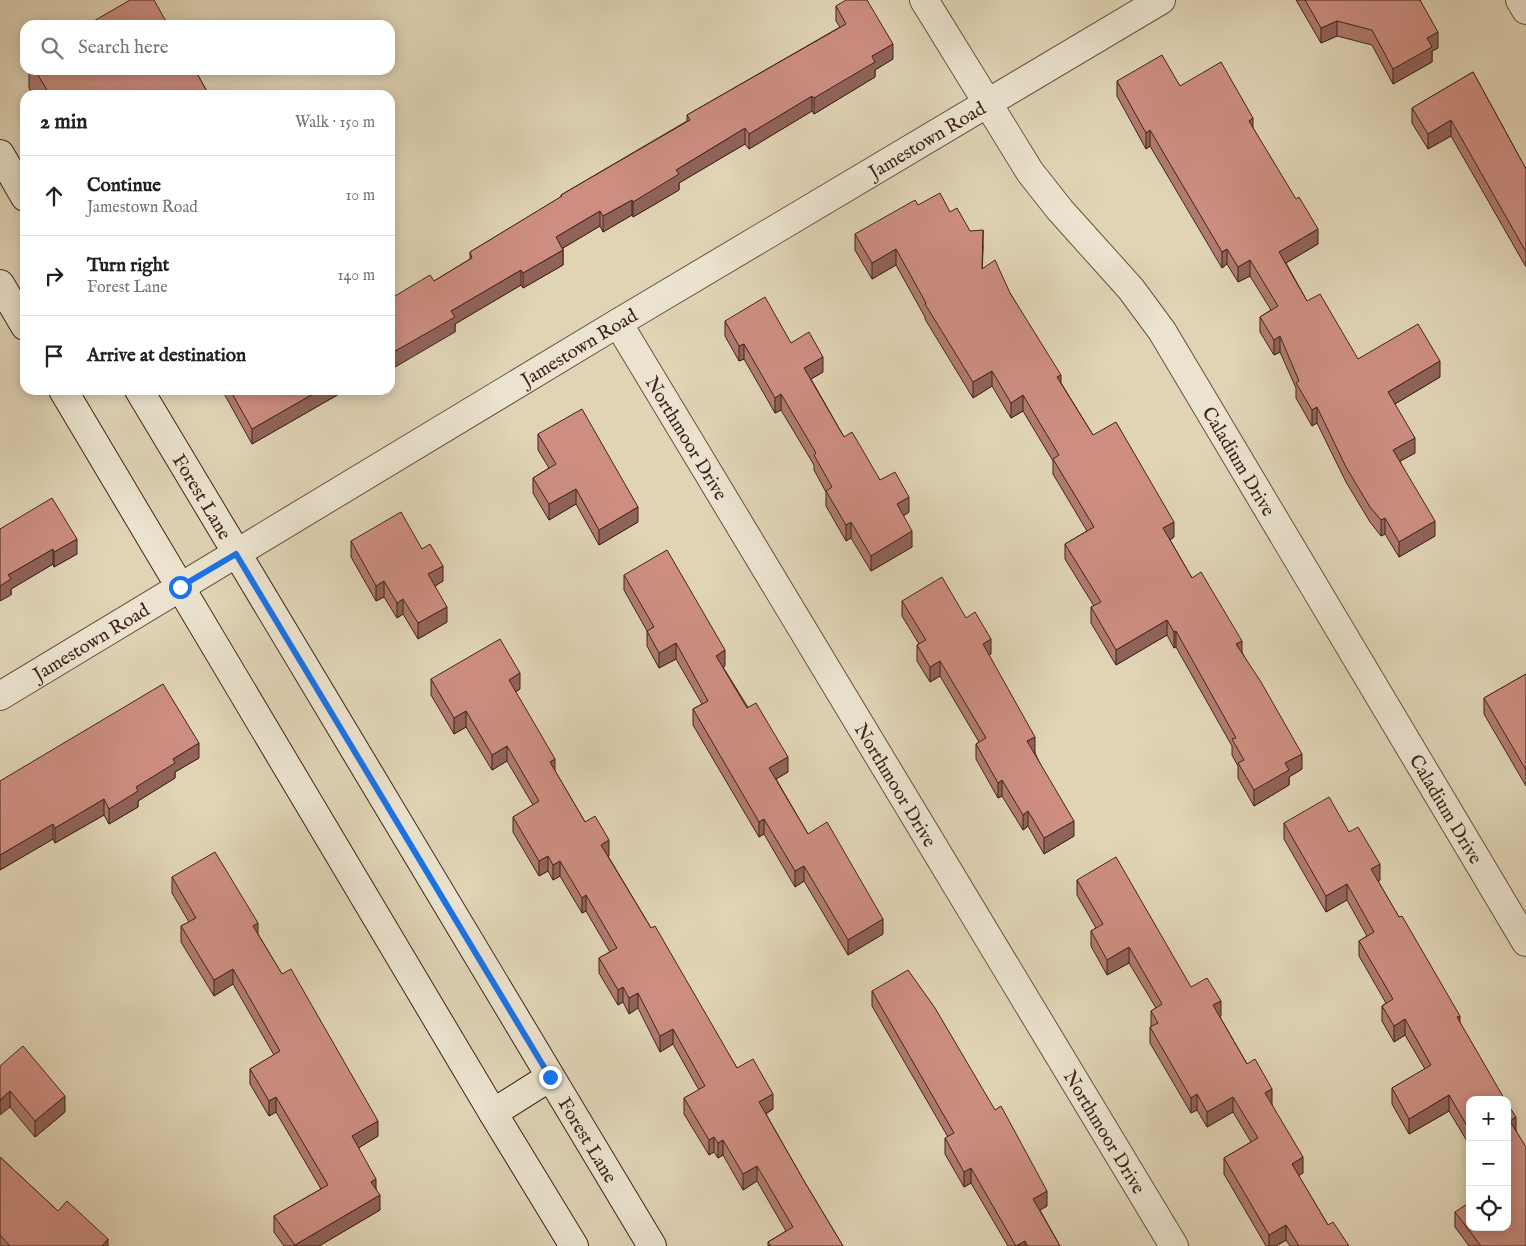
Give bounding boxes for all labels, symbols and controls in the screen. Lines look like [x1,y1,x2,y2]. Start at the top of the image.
search box [20,20,395,75]
icon: search [38,34,66,62]
text: Search here [78,36,169,60]
street label: Jamestown Road [863,97,991,186]
text: 2 min [40,109,87,136]
text: Walk · 150 m [295,113,375,133]
text: Continue [87,174,161,198]
icon: ahead [40,182,68,210]
text: 10 m [345,186,375,206]
text: Jamestown Road [87,198,198,218]
text: Turn right [87,254,169,278]
icon: right [40,262,68,290]
text: 140 m [337,266,375,286]
text: Forest Lane [87,278,168,298]
street label: Jamestown Road [515,304,643,394]
icon: arrive [40,342,68,370]
text: Arrive at destination [87,344,246,368]
street label: Northmoor Drive [639,373,732,505]
street label: Caladium Drive [1196,403,1280,521]
street label: Forest Lane [166,450,236,545]
route start [169,576,192,599]
street label: Jamestown Road [27,598,155,688]
street label: Northmoor Drive [848,719,941,852]
street label: Caladium Drive [1403,751,1487,869]
route end [539,1066,562,1089]
street label: Northmoor Drive [1057,1066,1150,1199]
street label: Forest Lane [552,1093,622,1188]
map controls [1466,1096,1511,1231]
button: + [1466,1096,1511,1141]
button: − [1466,1141,1511,1186]
button: locate [1466,1186,1511,1231]

